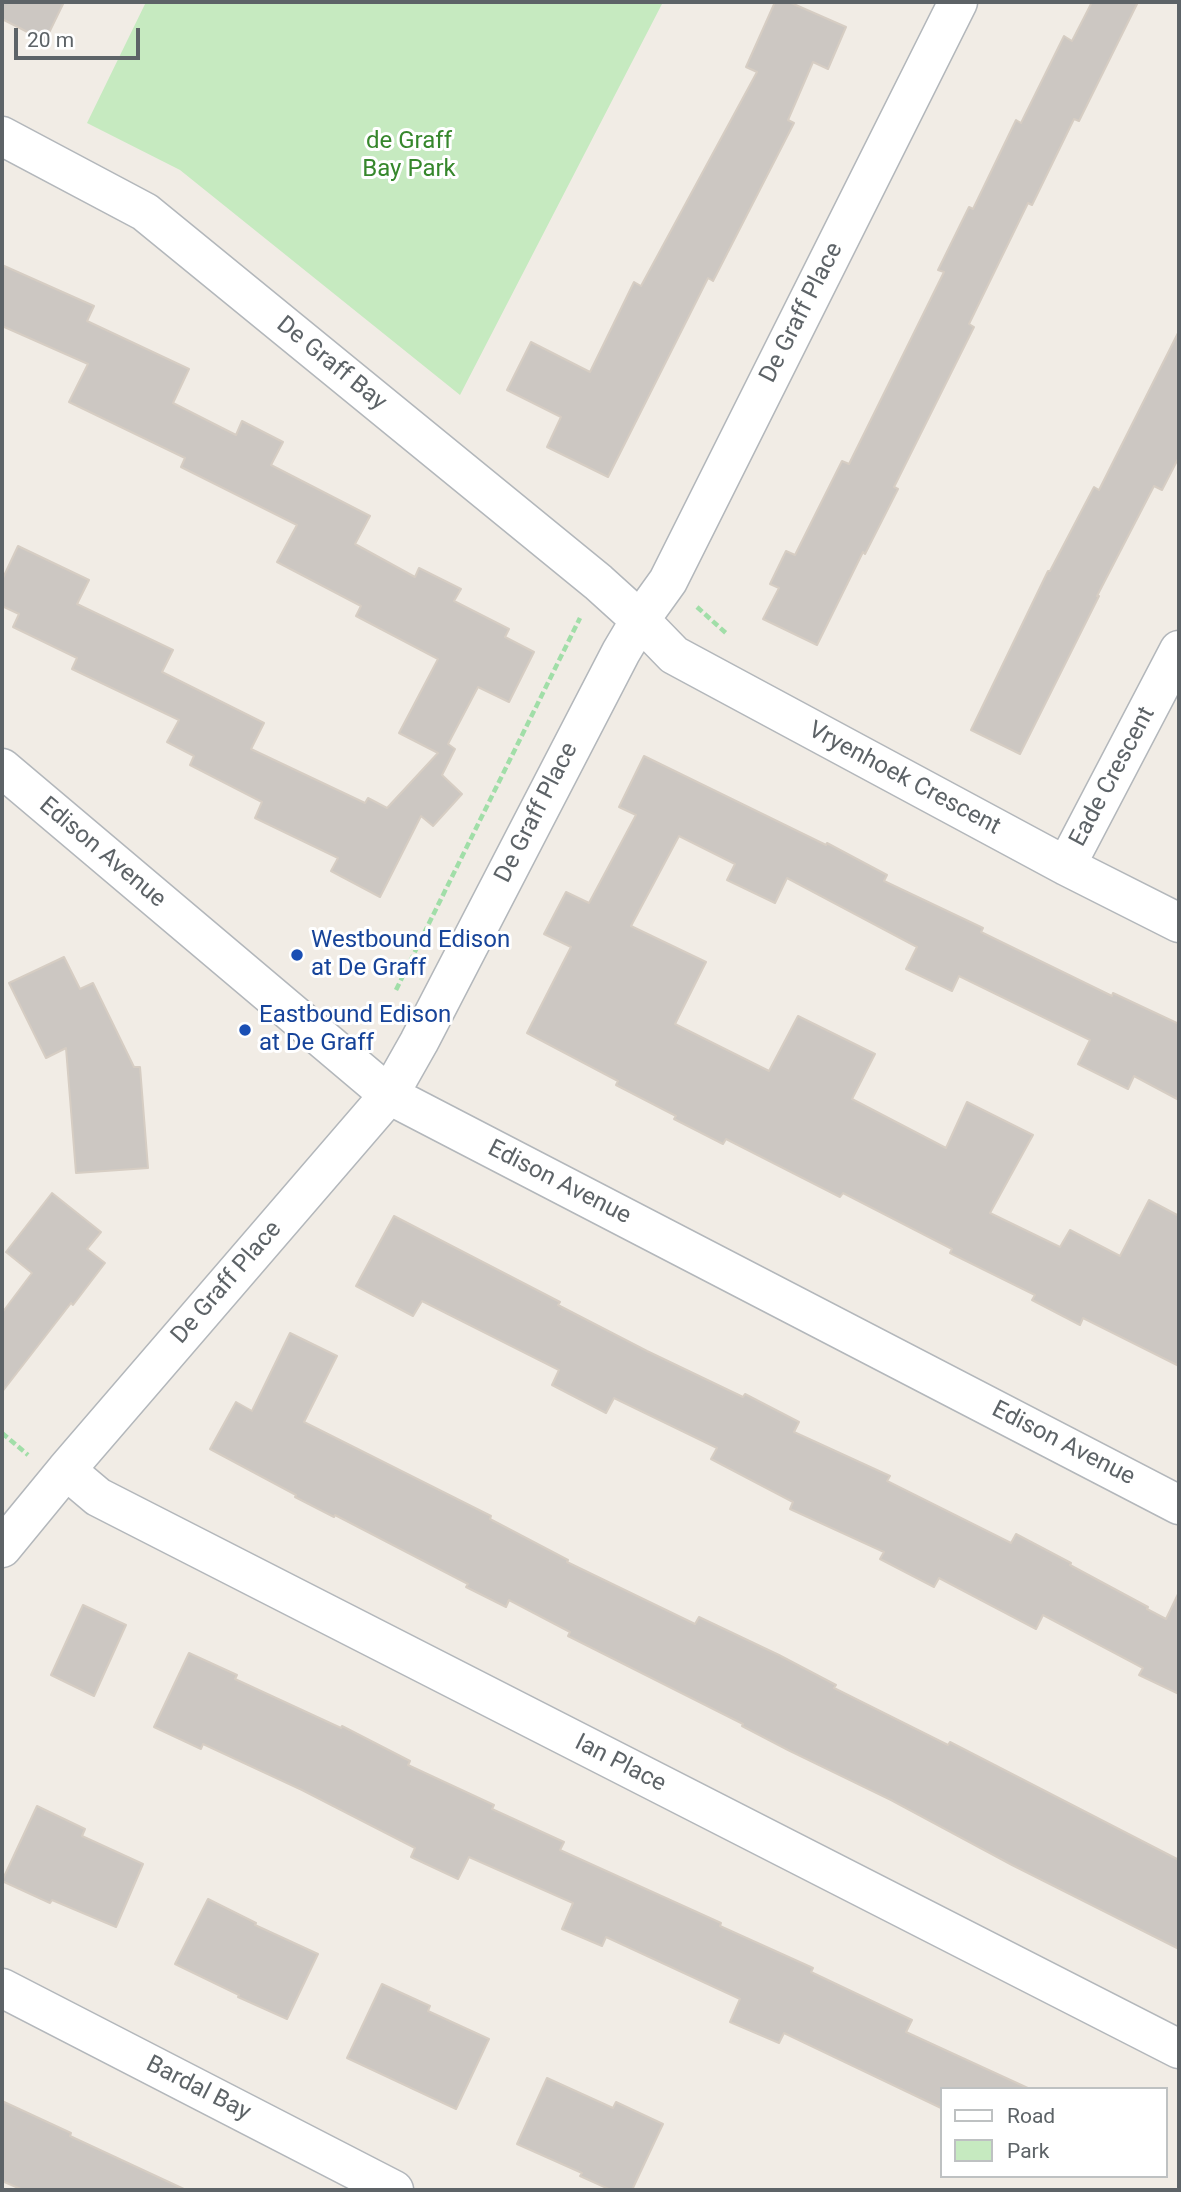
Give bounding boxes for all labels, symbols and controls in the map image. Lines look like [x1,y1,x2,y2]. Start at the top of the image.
scale bar [18,14,144,58]
text: 20 m [27,28,74,52]
park label: de Graff Bay Park [362,128,456,184]
street label: De Graff Place [754,238,850,388]
street label: De Graff Bay [270,311,392,417]
street label: Eade Crescent [1064,702,1162,852]
street label: Vryenhoek Crescent [803,716,1005,842]
street label: De Graff Place [489,738,585,888]
street label: Edison Avenue [33,792,171,914]
place label: Westbound Edison at De Graff [311,927,510,983]
marker: Westbound Edison at De Graff [289,947,305,963]
place label: Eastbound Edison at De Graff [259,1002,451,1058]
marker: Eastbound Edison at De Graff [237,1022,253,1038]
street label: Edison Avenue [483,1135,635,1231]
street label: De Graff Place [166,1216,288,1350]
street label: Edison Avenue [987,1396,1139,1492]
street label: Ian Place [570,1729,670,1799]
street label: Bardal Bay [141,2050,255,2128]
legend [940,2087,1167,2178]
text: Road [1007,2104,1055,2128]
text: Park [1007,2139,1049,2163]

